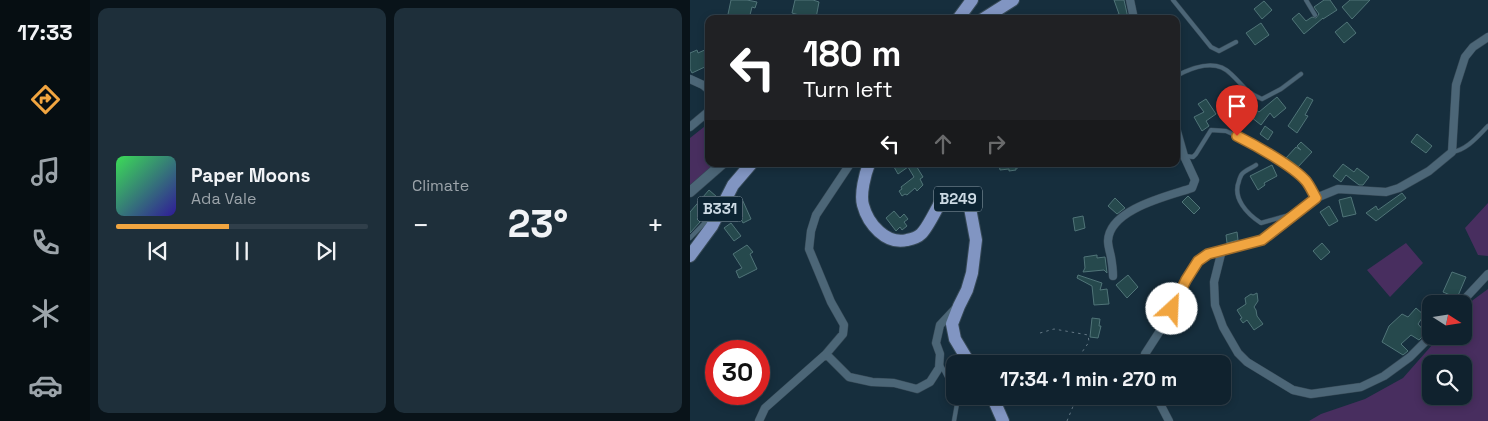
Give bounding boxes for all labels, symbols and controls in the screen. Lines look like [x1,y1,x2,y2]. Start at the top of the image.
text: 17:33 [17,18,73,46]
text: 180 m [803,32,901,76]
icon: left [720,35,785,100]
text: Turn left [803,75,893,103]
icon: directions [28,82,63,117]
pin [1216,85,1258,136]
icon: arrive [1223,92,1251,120]
icon: left [876,130,904,158]
icon: ahead [929,130,957,158]
icon: right [982,130,1010,158]
icon: music [28,154,63,189]
text: Paper Moons [191,163,310,188]
text: Climate [412,175,469,196]
road number: B249 [934,186,982,212]
text: Ada Vale [191,188,256,209]
road number: B331 [698,196,742,222]
text: 23° [508,200,568,248]
text: − [412,207,429,243]
text: + [647,207,664,243]
icon: phone [28,225,63,260]
icon: previous [144,237,172,265]
icon: pause [228,237,256,265]
icon: next [312,237,340,265]
position arrow [1145,282,1197,334]
north arrow [1422,295,1472,345]
map controls [1422,295,1472,405]
icon: climate [28,296,63,331]
speed limit sign: 30 [705,340,770,405]
button: search [1422,355,1472,405]
text: 17:34 · 1 min · 270 m [1000,367,1177,392]
icon: car [28,368,63,403]

